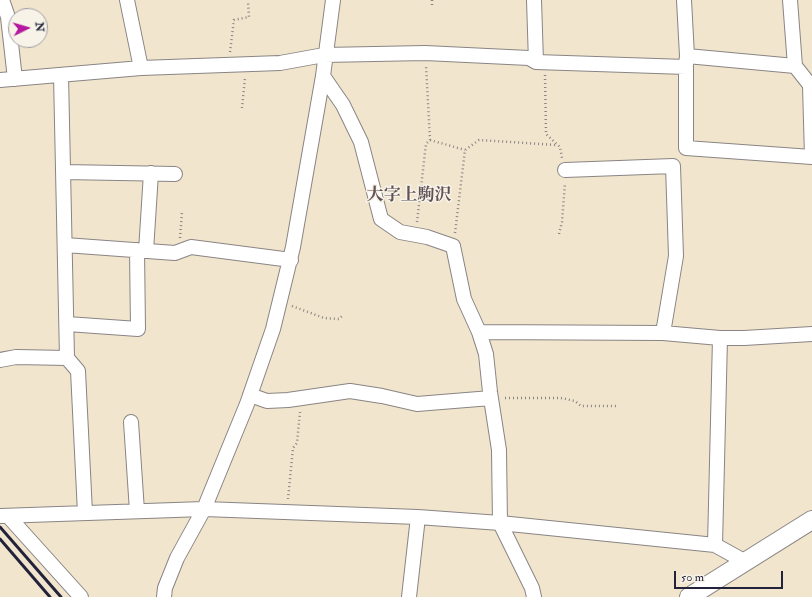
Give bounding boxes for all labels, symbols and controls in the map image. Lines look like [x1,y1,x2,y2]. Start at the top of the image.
north arrow [8,8,48,48]
text: N [33,22,46,32]
district label: 大字上駒沢 [367,186,451,206]
scale bar [676,563,785,589]
text: 50 m [681,570,704,585]

